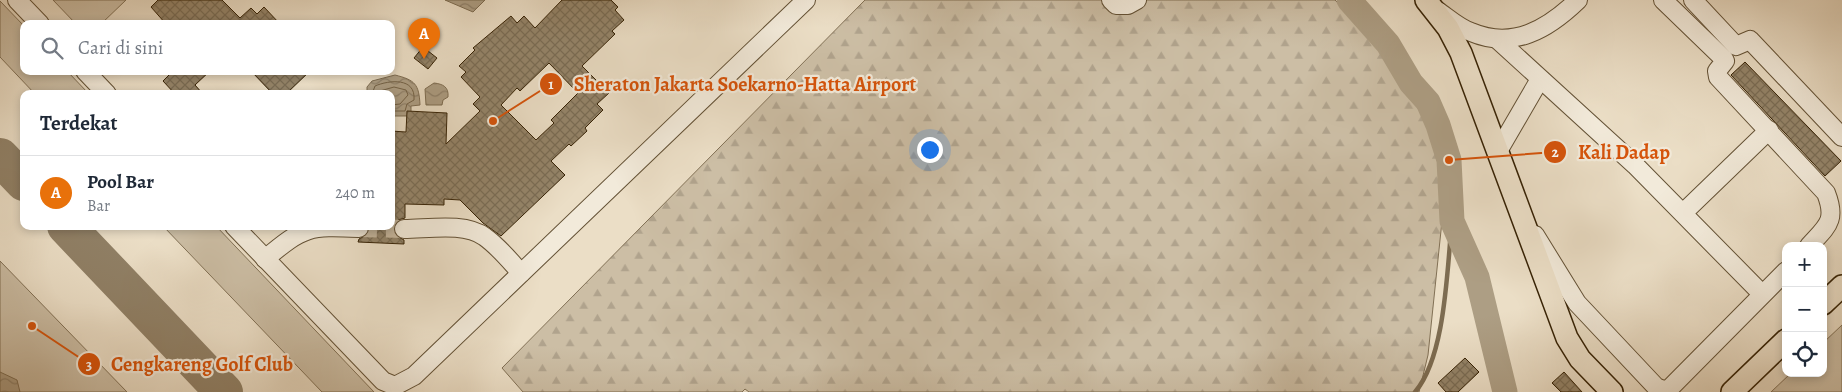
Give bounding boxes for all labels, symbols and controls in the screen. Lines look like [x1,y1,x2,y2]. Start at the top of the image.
pin: A [408,18,440,59]
search box [20,20,395,75]
icon: search [38,34,66,62]
text: Cari di sini [78,35,163,61]
callout: Sheraton Jakarta Soekarno-Hatta Airport [539,67,926,102]
text: Sheraton Jakarta Soekarno-Hatta Airport [574,71,917,98]
text: 1 [548,74,554,94]
text: Terdekat [40,109,118,137]
callout: Kali Dadap [1543,134,1679,169]
your location [917,137,943,163]
text: Kali Dadap [1578,139,1670,166]
text: 2 [1551,142,1559,162]
text: Pool Bar [87,169,154,195]
text: A [51,182,61,204]
text: 240 m [335,182,375,204]
text: Bar [87,195,110,217]
map controls [1782,242,1827,377]
button: + [1782,242,1827,287]
button: − [1782,287,1827,332]
button: locate [1782,332,1827,377]
callout: Cengkareng Golf Club [76,347,303,382]
text: Cengkareng Golf Club [111,351,293,378]
text: 3 [86,355,92,375]

